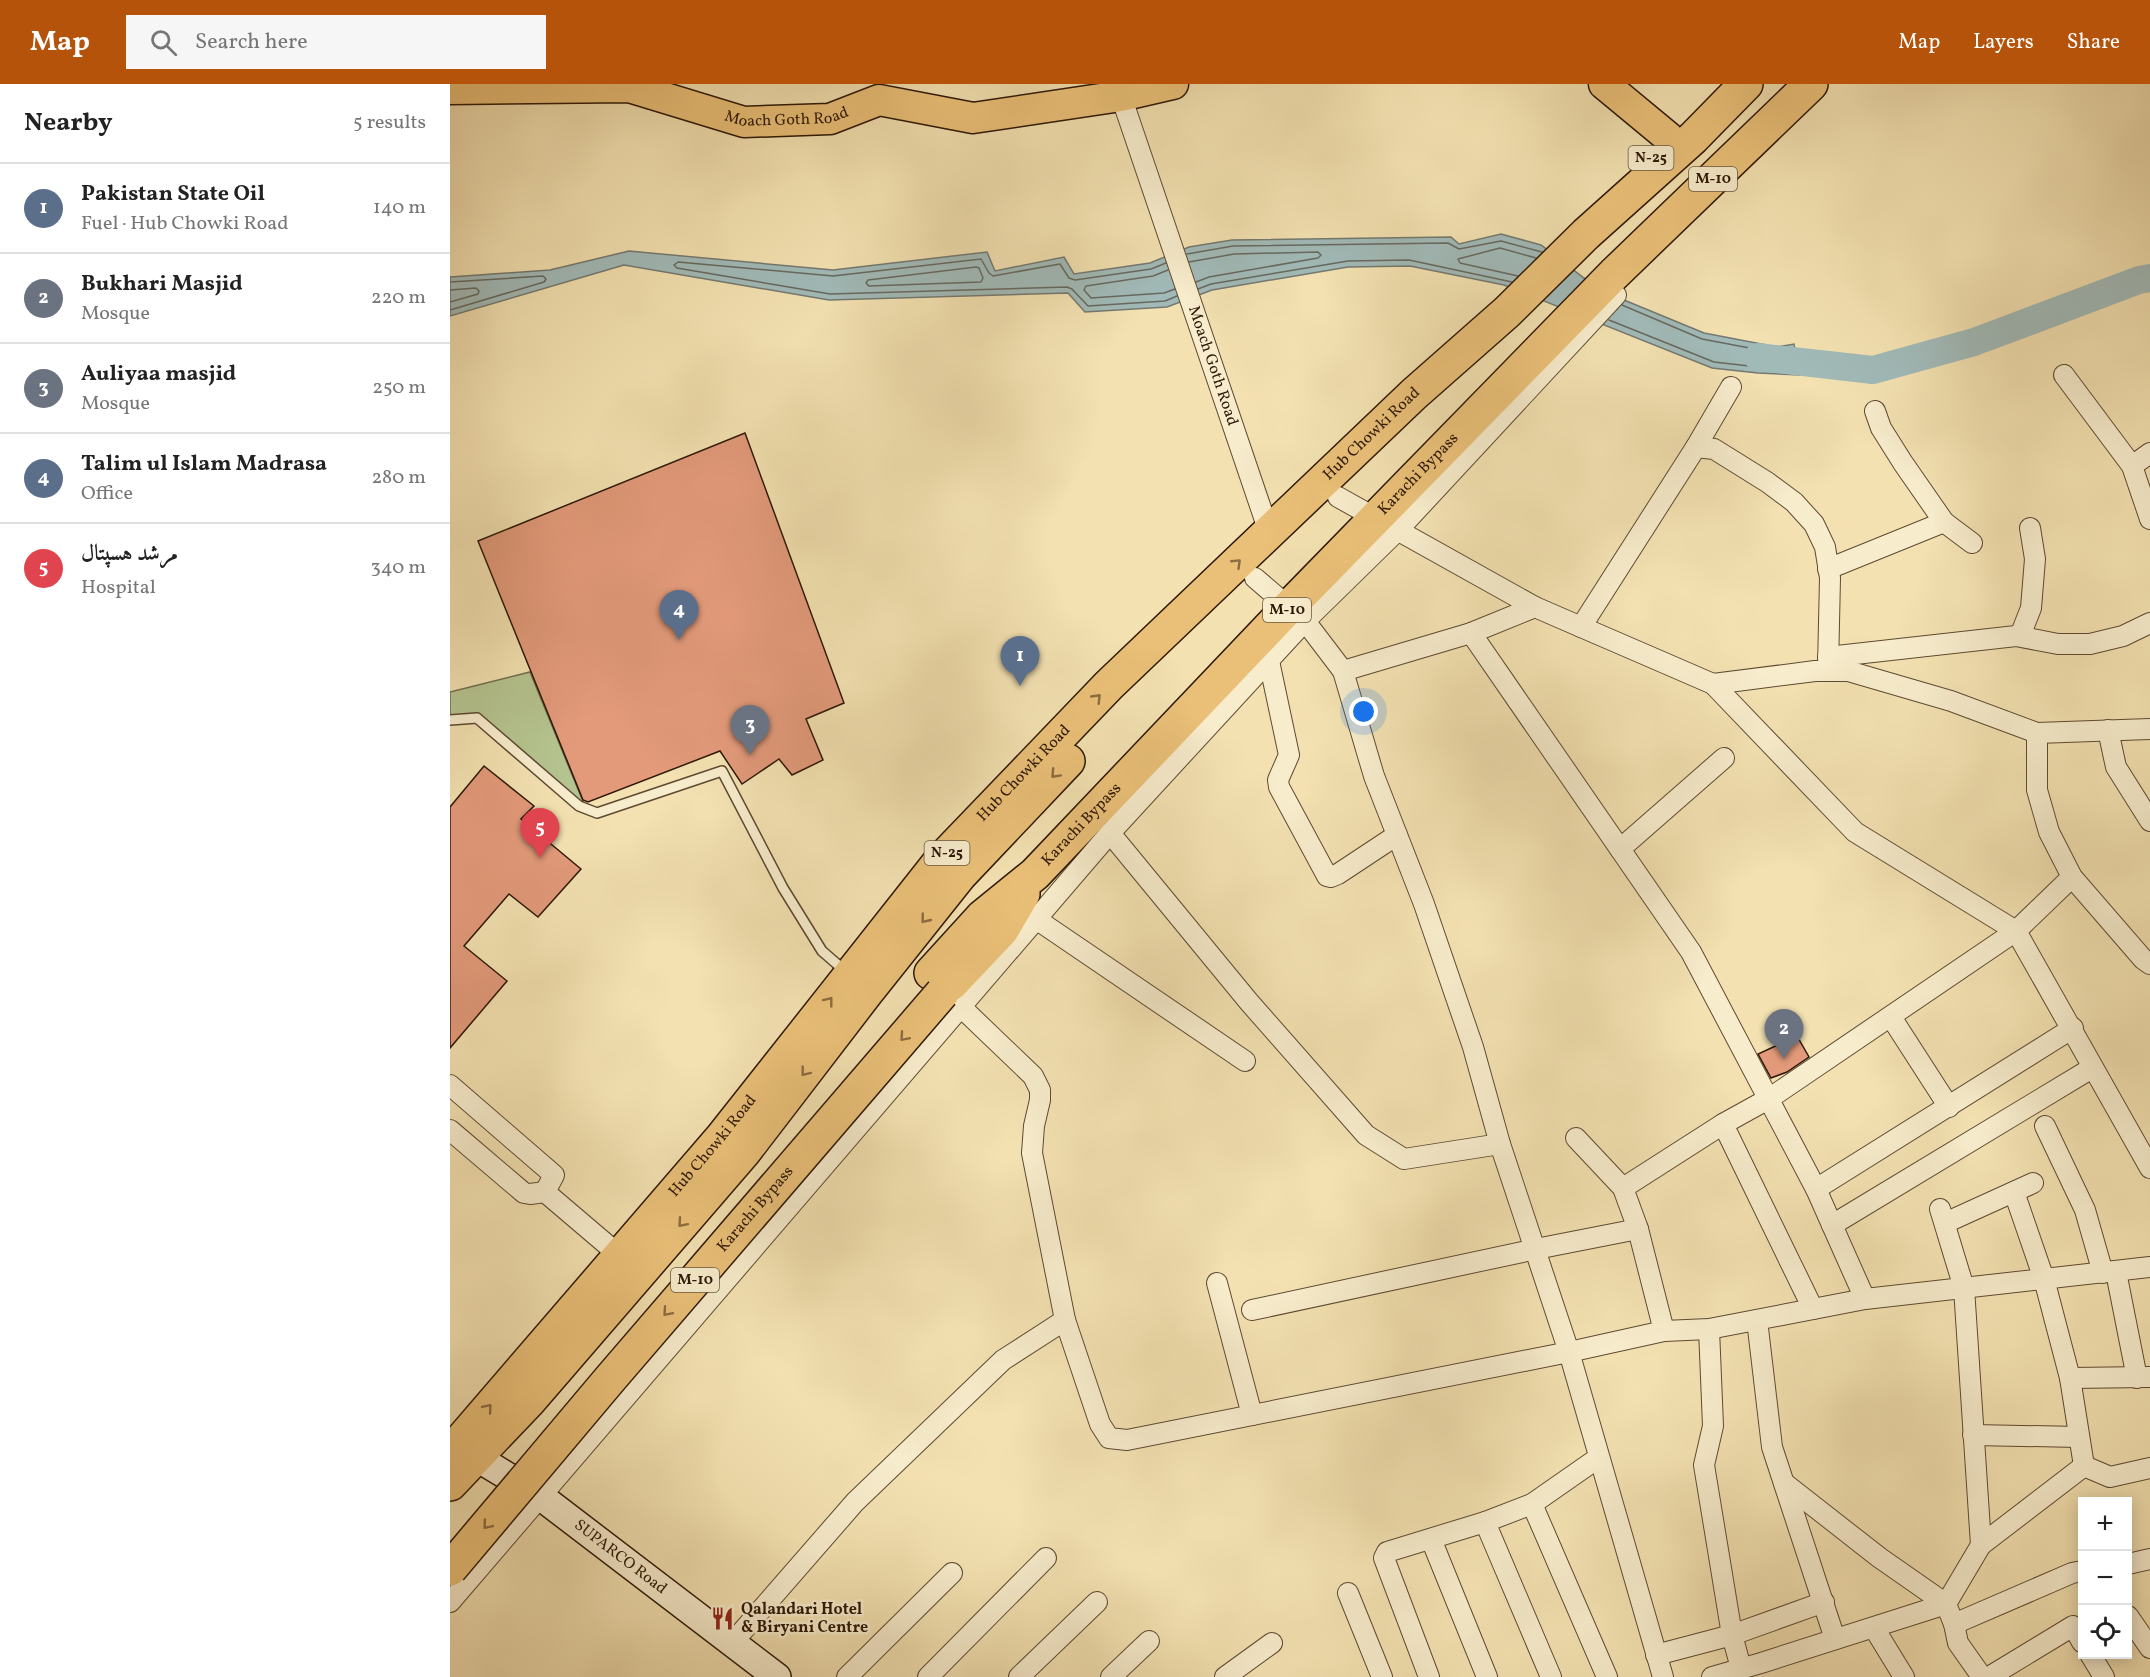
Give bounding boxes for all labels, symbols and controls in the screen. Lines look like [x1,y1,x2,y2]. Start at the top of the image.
search box [126,15,546,69]
text: Map [30,23,90,62]
icon: search [147,26,180,59]
text: Search here [195,27,308,58]
text: Map [1898,28,1940,57]
text: Layers [1973,28,2034,57]
text: Share [2067,28,2120,57]
street label: Moach Goth Road [722,102,852,133]
text: Nearby [24,105,113,141]
text: 5 results [353,109,426,137]
road number: N-25 [1628,146,1674,170]
road number: M-10 [1689,167,1737,191]
text: Pakistan State Oil [81,179,265,210]
text: 1 [39,194,48,222]
text: 140 m [373,194,426,222]
text: Fuel · Hub Chowki Road [81,210,289,238]
text: Bukhari Masjid [81,269,243,300]
text: 2 [38,284,49,312]
text: 220 m [371,284,426,312]
text: Mosque [81,300,150,328]
street label: Moach Goth Road [1182,303,1243,429]
text: Auliyaa masjid [81,359,236,390]
text: 3 [38,374,49,402]
text: 250 m [372,374,426,402]
street label: Hub Chowki Road [1318,382,1425,486]
text: Mosque [81,390,150,418]
street label: Karachi Bypass [1373,428,1464,520]
text: Talim ul Islam Madrasa [81,449,327,480]
text: 4 [37,464,50,492]
text: 280 m [371,464,426,492]
text: Office [81,480,133,508]
text: مرشد ہسپتال [81,539,178,570]
text: 5 [39,554,48,582]
text: 340 m [370,554,426,582]
one-way arrow [1231,559,1241,570]
text: Hospital [81,574,156,602]
pin: 4 [660,590,698,640]
road number: M-10 [1263,598,1311,622]
pin: 1 [1000,636,1040,686]
one-way arrow [1089,694,1100,705]
your location [1349,697,1378,726]
pin: 3 [730,706,770,755]
street label: Hub Chowki Road [972,720,1076,827]
one-way arrow [1052,766,1063,777]
street label: Karachi Bypass [1037,778,1127,871]
pin: 5 [520,808,560,858]
road number: N-25 [924,841,970,865]
one-way arrow [922,912,933,923]
one-way arrow [821,997,832,1008]
pin: 2 [1764,1010,1804,1059]
one-way arrow [900,1030,911,1041]
one-way arrow [802,1065,813,1076]
street label: Hub Chowki Road [664,1091,762,1202]
street label: Karachi Bypass [712,1162,799,1257]
one-way arrow [678,1216,689,1227]
road number: M-10 [671,1268,719,1292]
one-way arrow [663,1305,674,1316]
one-way arrow [481,1404,492,1415]
map controls [2078,1497,2132,1659]
button: + [2078,1497,2132,1551]
street label: SUPARCO Road [569,1515,671,1600]
one-way arrow [483,1518,494,1529]
button: − [2078,1551,2132,1605]
place label: Qalandari Hotel & Biryani Centre [741,1599,868,1639]
button: locate [2078,1605,2132,1659]
restaurant icon: Qalandari Hotel & Biryani Centre [710,1606,736,1632]

